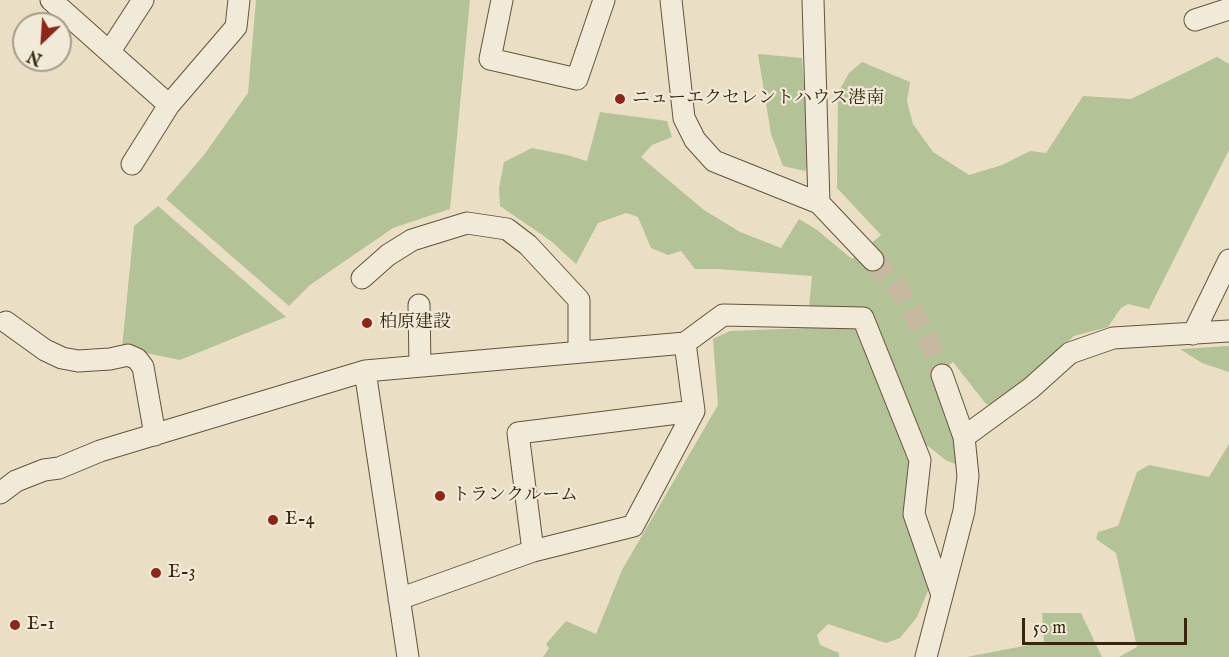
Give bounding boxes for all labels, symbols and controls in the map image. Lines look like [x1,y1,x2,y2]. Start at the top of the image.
north arrow [12,12,72,72]
text: N [25,45,46,68]
place label: ニューエクセレントハウス港南 [632,88,884,110]
marker: ニューエクセレントハウス港南 [613,92,627,106]
place label: 柏原建設 [379,312,451,334]
marker: 柏原建設 [360,316,374,330]
place label: トランクルーム [452,485,578,507]
marker: トランクルーム [433,489,447,503]
place label: E-4 [285,509,315,531]
marker: E-4 [266,513,280,527]
place label: E-3 [168,562,196,584]
marker: E-3 [149,566,163,580]
scale bar [1025,606,1190,644]
place label: E-1 [27,614,55,636]
text: 50 m [1033,617,1066,640]
marker: E-1 [8,618,22,632]

